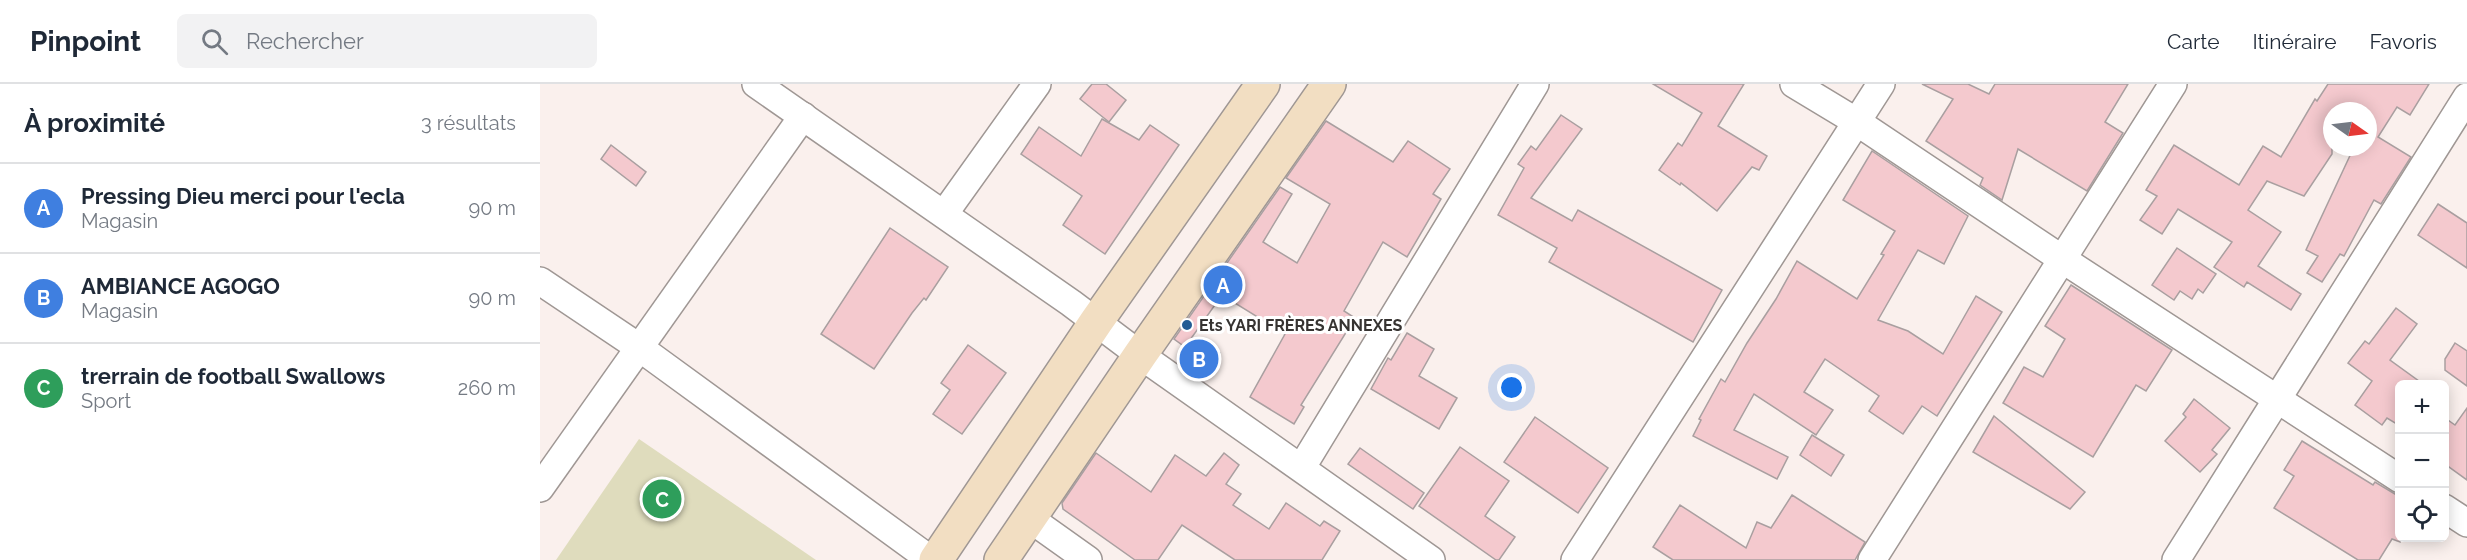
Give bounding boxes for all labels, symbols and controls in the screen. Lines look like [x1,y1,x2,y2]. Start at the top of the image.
search box [177,14,597,68]
text: Pinpoint [30,25,141,58]
icon: search [198,25,231,58]
text: Rechercher [246,28,364,54]
text: Carte [2167,29,2219,54]
text: Itinéraire [2252,29,2336,54]
text: Favoris [2369,29,2437,54]
north arrow [2323,102,2377,156]
text: À proximité [24,108,165,138]
text: 3 résultats [421,111,516,135]
text: Pressing Dieu merci pour l'ecla [81,183,405,209]
text: A [37,196,50,220]
text: 90 m [469,196,516,220]
text: Magasin [81,209,158,233]
pin: A [1204,262,1242,308]
text: AMBIANCE AGOGO [81,273,280,299]
text: B [37,286,50,310]
text: 90 m [469,286,516,310]
text: Magasin [81,299,158,323]
place label: Ets YARI FRÈRES ANNEXES [1199,315,1403,335]
marker: Ets YARI FRÈRES ANNEXES [1180,318,1194,332]
pin: B [1180,336,1218,382]
text: trerrain de football Swallows [81,363,385,389]
your location [1497,373,1526,402]
text: C [37,376,50,400]
text: 260 m [458,376,516,400]
map controls [2395,380,2449,542]
button: + [2395,380,2449,434]
text: Sport [81,389,131,413]
button: − [2395,434,2449,488]
pin: C [642,476,682,522]
button: locate [2395,488,2449,542]

